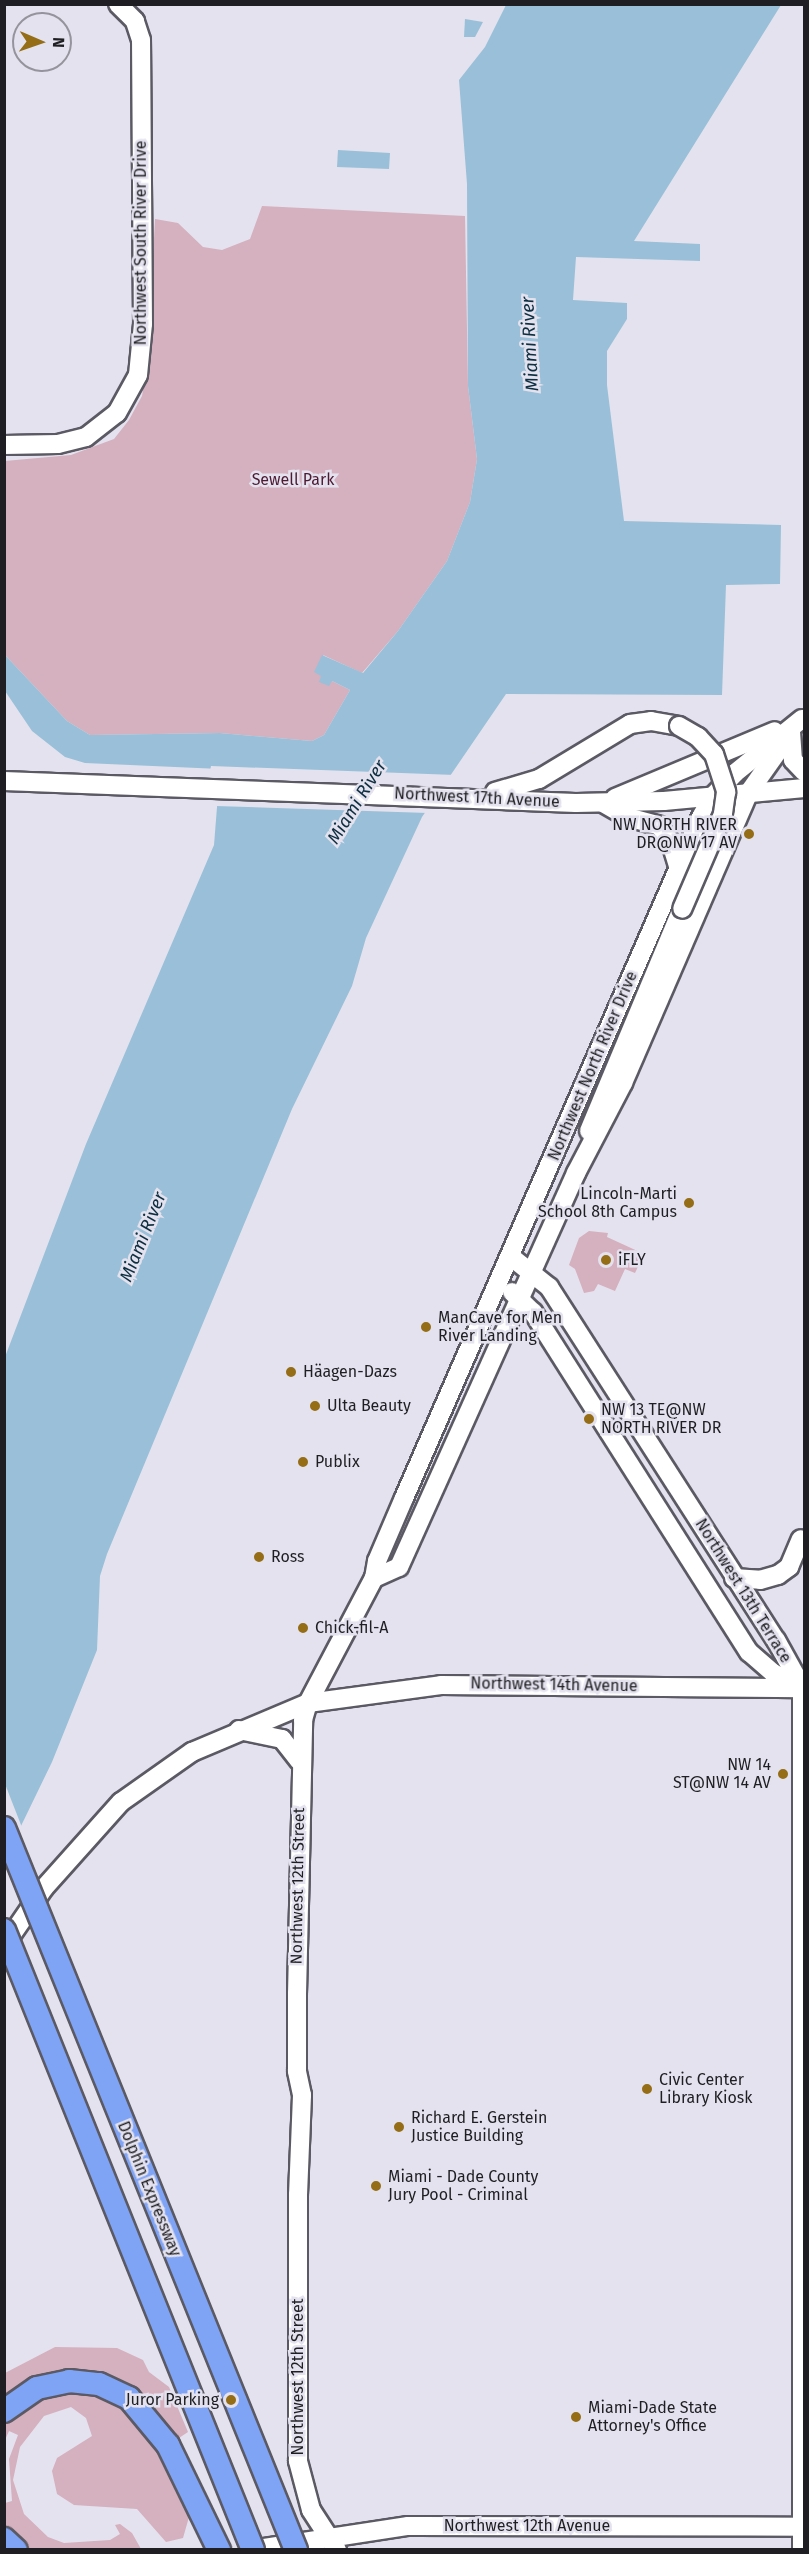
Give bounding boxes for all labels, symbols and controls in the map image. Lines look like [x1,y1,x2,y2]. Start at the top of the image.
north arrow [12,12,72,72]
text: N [49,37,68,48]
street label: Northwest South River Drive [131,141,151,345]
water label: Miami River [517,296,543,392]
park label: Sewell Park [252,470,334,490]
water label: Miami River [323,756,391,848]
street label: Northwest 17th Avenue [394,784,560,812]
place label: NW NORTH RIVER DR@NW 17 AV [612,815,737,853]
marker: NW NORTH RIVER DR@NW 17 AV [742,827,756,841]
street label: Northwest North River Drive [544,968,642,1164]
place label: Lincoln-Marti School 8th Campus [538,1184,677,1222]
water label: Miami River [115,1189,171,1285]
marker: Lincoln-Marti School 8th Campus [682,1196,696,1210]
place label: iFLY [618,1250,646,1270]
marker: iFLY [599,1253,613,1267]
place label: ManCave for Men River Landing [438,1308,562,1346]
marker: ManCave for Men River Landing [419,1320,433,1334]
place label: Häagen-Dazs [303,1362,397,1382]
marker: Häagen-Dazs [284,1365,298,1379]
place label: Ulta Beauty [327,1396,411,1416]
marker: Ulta Beauty [308,1399,322,1413]
place label: NW 13 TE@NW NORTH RIVER DR [601,1400,722,1438]
marker: NW 13 TE@NW NORTH RIVER DR [582,1412,596,1426]
place label: Publix [315,1452,360,1472]
marker: Publix [296,1455,310,1469]
street label: Northwest 13th Terrace [691,1515,795,1667]
place label: Ross [271,1547,305,1567]
marker: Ross [252,1550,266,1564]
place label: Chick-fil-A [315,1618,388,1638]
marker: Chick-fil-A [296,1621,310,1635]
street label: Northwest 14th Avenue [470,1674,638,1696]
place label: NW 14 ST@NW 14 AV [673,1755,771,1793]
marker: NW 14 ST@NW 14 AV [776,1767,790,1781]
street label: Northwest 12th Street [287,1807,309,1965]
place label: Civic Center Library Kiosk [659,2070,753,2108]
marker: Civic Center Library Kiosk [640,2082,654,2096]
place label: Richard E. Gerstein Justice Building [411,2108,547,2146]
street label: Dolphin Expressway [113,2119,185,2259]
marker: Richard E. Gerstein Justice Building [392,2120,406,2134]
place label: Miami - Dade County Jury Pool - Criminal [388,2167,538,2205]
marker: Miami - Dade County Jury Pool - Criminal [369,2179,383,2193]
street label: Northwest 12th Street [288,2299,308,2455]
place label: Juror Parking [126,2390,219,2410]
marker: Juror Parking [224,2393,238,2407]
place label: Miami-Dade State Attorney's Office [588,2398,717,2436]
marker: Miami-Dade State Attorney's Office [569,2410,583,2424]
street label: Northwest 12th Avenue [444,2516,610,2536]

